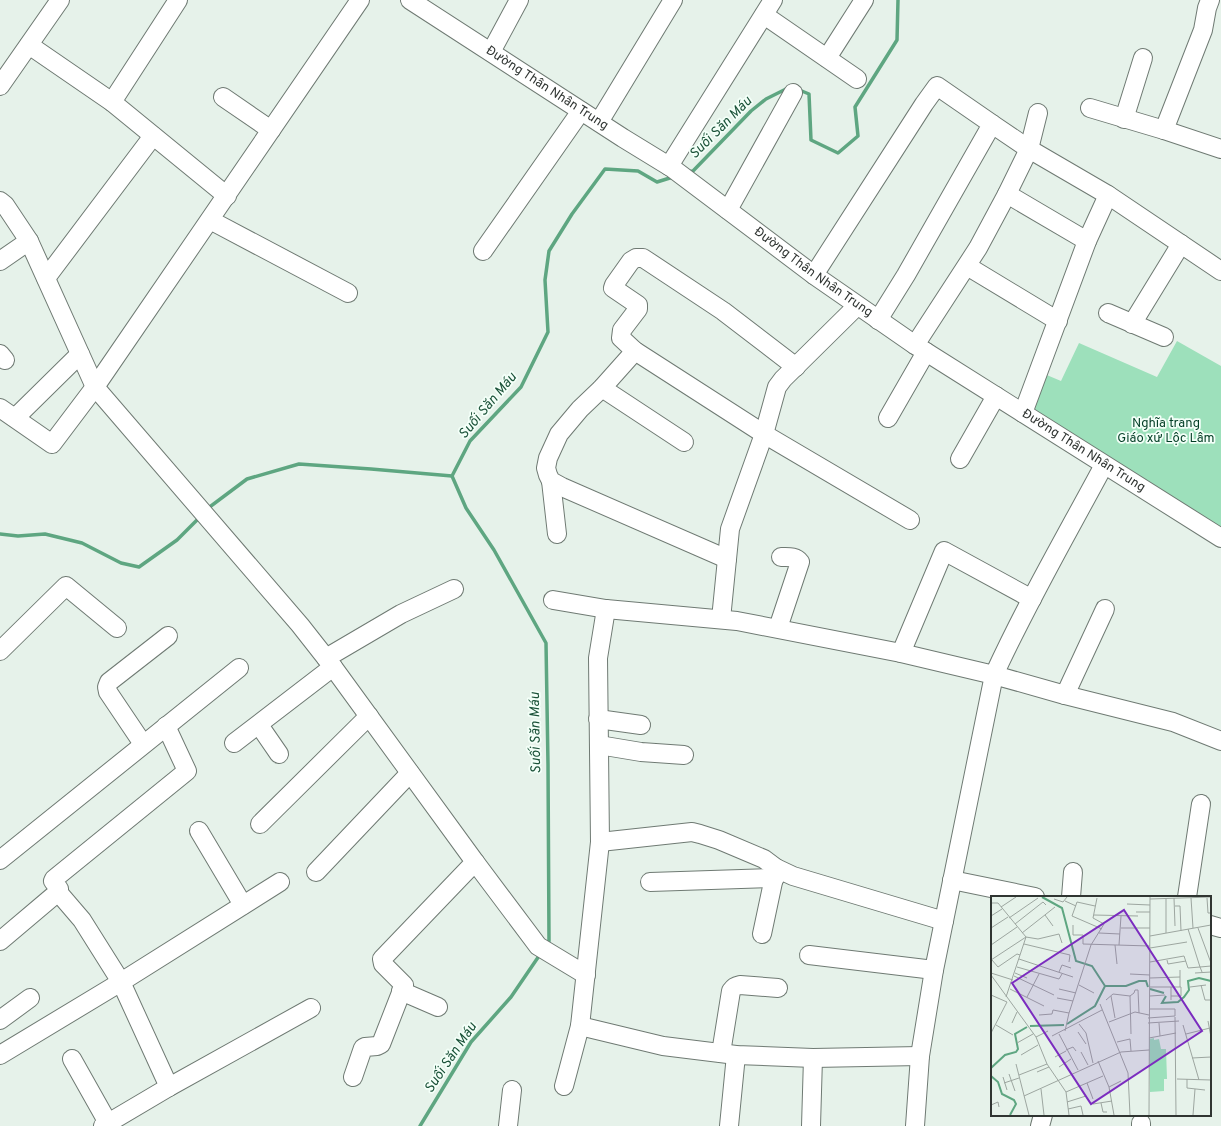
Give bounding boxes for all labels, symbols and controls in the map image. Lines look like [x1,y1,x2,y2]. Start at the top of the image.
street label: Đường Thân Nhân Trung [482,43,611,134]
water label: Suối Săn Máu [686,93,756,163]
street label: Đường Thân Nhân Trung [750,224,876,321]
water label: Suối Săn Máu [455,369,521,443]
street label: Đường Thân Nhân Trung [1019,406,1148,496]
park label: Nghĩa trang Giáo xứ Lộc Lâm [1117,416,1215,447]
water label: Suối Săn Máu [527,692,545,774]
inset map [991,896,1211,1116]
water label: Suối Săn Máu [421,1019,481,1097]

